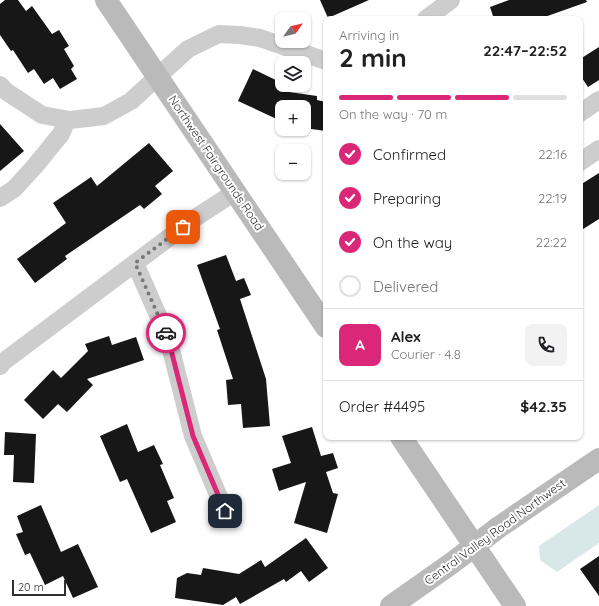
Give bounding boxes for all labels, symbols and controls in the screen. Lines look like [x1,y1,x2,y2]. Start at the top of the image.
north arrow [275,12,311,48]
map controls [275,12,311,180]
text: Arriving in [339,27,399,43]
text: 2 min [339,41,407,74]
text: 22:47–22:52 [483,41,567,60]
button: layers [275,56,311,92]
street label: Northwest Fairgrounds Road [165,92,267,233]
button: + [275,100,311,136]
text: On the way · 70 m [339,106,447,122]
icon: check [339,143,361,165]
button: − [275,144,311,180]
text: Confirmed [373,145,446,164]
text: 22:16 [538,146,567,162]
icon: check [339,187,361,209]
text: Preparing [373,189,441,208]
text: 22:19 [538,190,567,206]
pin [166,210,200,244]
icon: bag [172,216,194,238]
icon: check [339,231,361,253]
text: On the way [373,233,452,252]
text: 22:22 [536,234,567,250]
text: Delivered [373,277,438,296]
courier [146,313,186,353]
icon: car [155,322,177,344]
button: phone [525,324,567,366]
text: Alex [391,327,421,346]
text: A [355,335,365,354]
text: Courier · 4.8 [391,346,461,362]
text: Order #4495 [339,397,425,416]
text: $42.35 [520,397,567,416]
street label: Central Valley Road Northwest [421,475,568,588]
pin [208,494,242,528]
icon: home [214,500,236,522]
scale bar [12,578,66,597]
text: 20 m [18,580,44,594]

